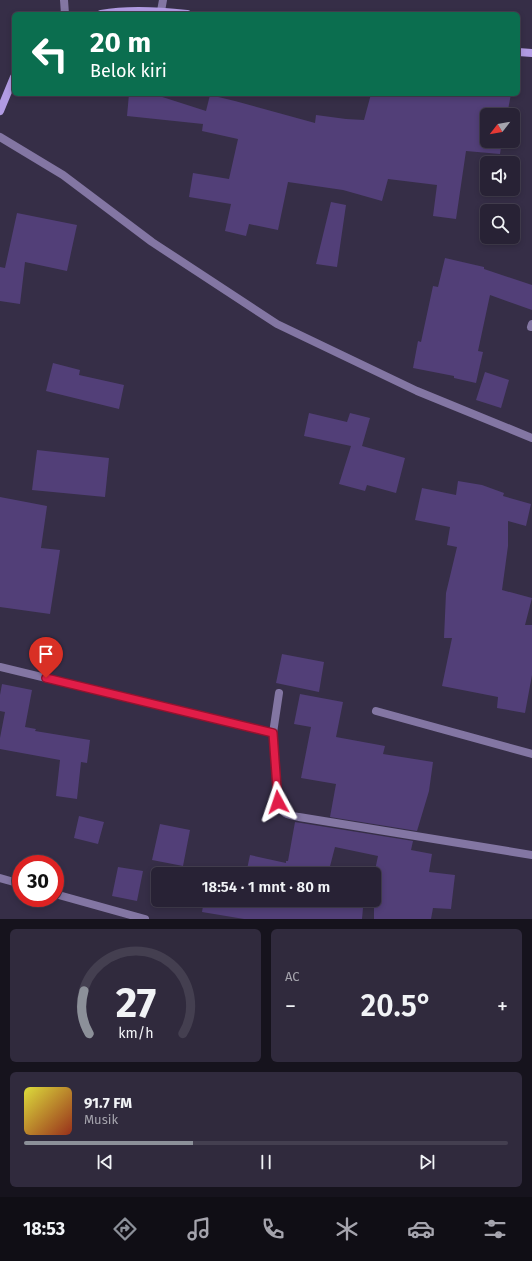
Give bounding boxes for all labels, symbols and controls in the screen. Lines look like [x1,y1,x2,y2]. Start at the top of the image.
text: 20 m [90,26,151,59]
icon: left [24,28,76,80]
text: Belok kiri [90,60,167,82]
north arrow [480,108,520,148]
map controls [480,108,520,244]
button: sound [480,156,520,196]
button: search [480,204,520,244]
pin [29,637,63,678]
icon: arrive [35,643,57,665]
position arrow [257,781,299,823]
speed limit sign: 30 [12,855,64,907]
text: 18:54 · 1 mnt · 80 m [202,878,330,896]
text: AC [285,969,300,984]
text: 27 [115,977,156,1027]
text: 20.5° [361,988,432,1024]
text: − [285,993,296,1020]
text: + [497,993,508,1020]
text: km/h [118,1024,153,1041]
text: 91.7 FM [84,1094,132,1112]
text: Musik [84,1112,118,1127]
icon: previous [94,1151,116,1173]
icon: pause [255,1151,277,1173]
icon: next [416,1151,438,1173]
icon: directions [111,1215,139,1243]
icon: music [185,1215,213,1243]
icon: phone [259,1215,287,1243]
icon: climate [333,1215,361,1243]
icon: car [407,1215,435,1243]
icon: filters [481,1215,509,1243]
text: 18:53 [23,1218,65,1240]

